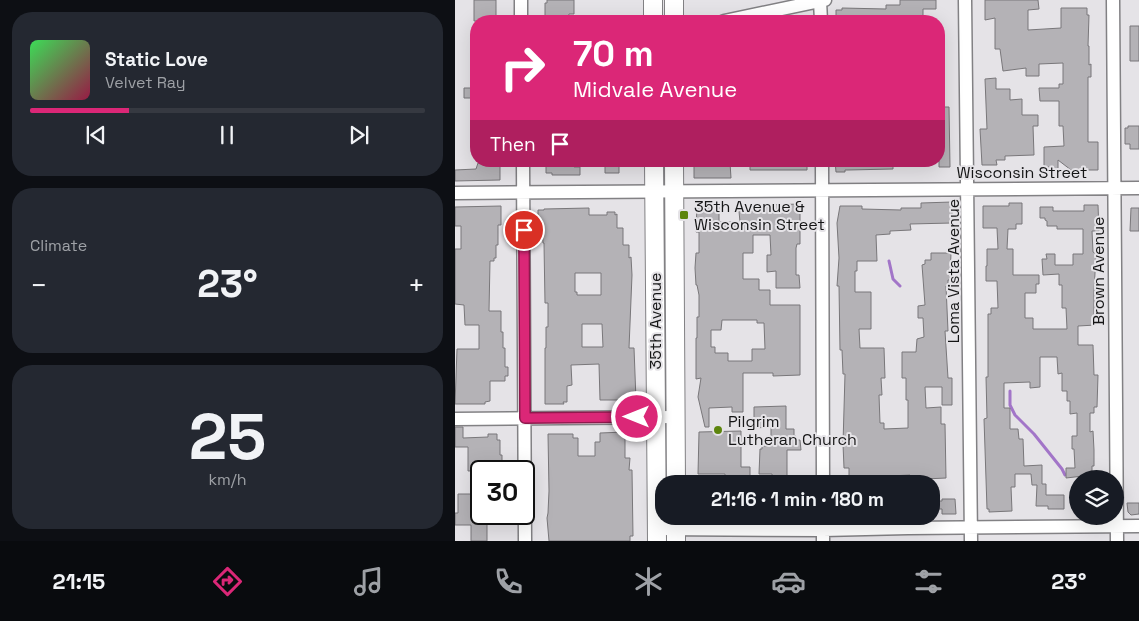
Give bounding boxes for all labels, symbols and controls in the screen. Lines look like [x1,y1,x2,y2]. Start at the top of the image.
text: 70 m [573,32,654,76]
icon: right [490,35,555,100]
text: Static Love [105,47,208,72]
text: Velvet Ray [105,72,186,93]
text: Midvale Avenue [573,75,737,103]
icon: previous [82,121,110,149]
icon: pause [213,121,241,149]
icon: next [345,121,373,149]
icon: arrive [546,130,574,158]
text: Then [490,132,536,157]
street label: Wisconsin Street [957,162,1087,183]
place label: 35th Avenue & Wisconsin Street [694,196,825,235]
street label: Loma Vista Avenue [943,199,964,343]
pin [503,209,545,251]
marker: 35th Avenue & Wisconsin Street [678,209,690,221]
icon: arrive [510,216,538,244]
street label: Brown Avenue [1088,216,1109,326]
text: Climate [30,235,87,256]
text: 23° [197,260,258,308]
text: − [30,267,47,303]
text: + [408,267,425,303]
street label: 35th Avenue [645,273,666,369]
position arrow [610,390,662,442]
text: 25 [189,395,266,478]
place label: Pilgrim Lutheran Church [728,411,857,450]
marker: Pilgrim Lutheran Church [712,424,724,436]
speed limit sign: 30 [470,460,535,525]
text: km/h [208,469,247,490]
map controls [1069,470,1124,525]
button: layers [1069,470,1124,525]
text: 21:16 · 1 min · 180 m [711,487,884,512]
icon: directions [210,564,245,599]
icon: music [351,564,386,599]
icon: phone [491,564,526,599]
icon: climate [631,564,666,599]
icon: car [771,564,806,599]
icon: filters [911,564,946,599]
text: 21:15 [53,567,105,595]
text: 23° [1051,567,1086,595]

